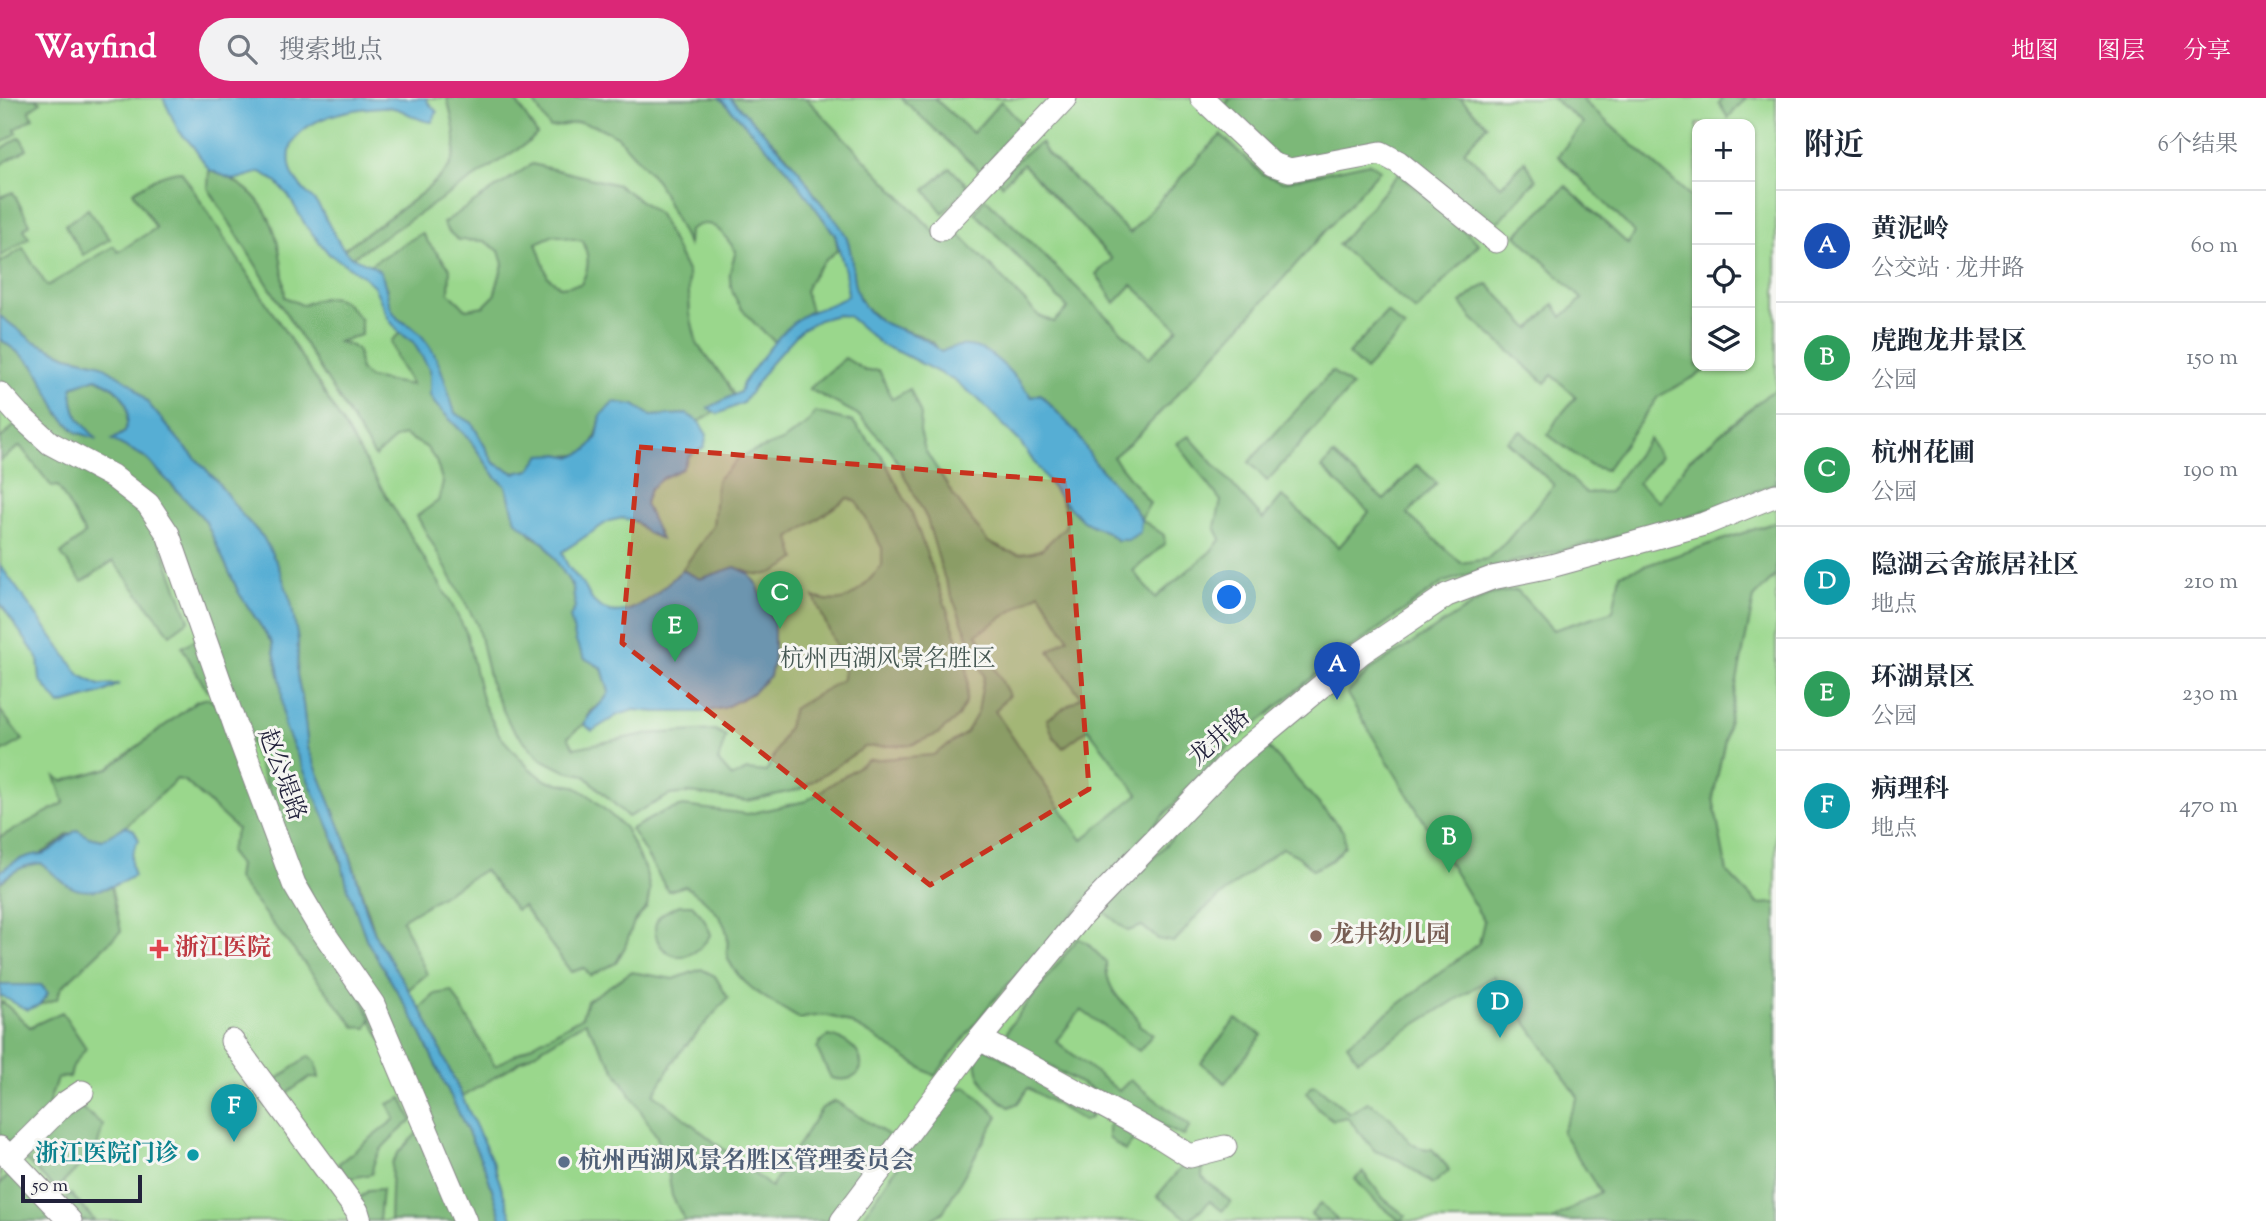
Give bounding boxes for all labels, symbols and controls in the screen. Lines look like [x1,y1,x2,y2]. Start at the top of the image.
search box [199,18,689,81]
text: Wayfind [35,25,157,73]
icon: search [223,30,261,68]
text: 搜索地点 [279,33,383,70]
text: 地图 [2011,35,2059,69]
text: 图层 [2097,35,2145,69]
text: 分享 [2183,35,2231,69]
map controls [1692,119,1755,371]
button: + [1692,119,1755,182]
text: 附近 [1804,125,1864,168]
text: 6个结果 [2158,129,2238,162]
button: − [1692,182,1755,245]
text: 黄泥岭 [1871,212,1949,249]
text: A [1818,230,1836,263]
text: 60 m [2190,230,2238,263]
button: locate [1692,245,1755,308]
text: 公交站 · 龙井路 [1871,253,2025,286]
button: layers [1692,308,1755,371]
text: 虎跑龙井景区 [1871,324,2027,361]
text: B [1820,342,1834,375]
text: 150 m [2186,342,2238,375]
text: 公园 [1871,365,1917,398]
text: 杭州花圃 [1871,436,1975,473]
text: C [1818,454,1836,487]
text: 190 m [2183,454,2238,487]
text: 公园 [1871,477,1917,510]
text: 隐湖云舍旅居社区 [1871,548,2079,585]
text: D [1818,566,1836,599]
text: 210 m [2184,566,2238,599]
pin: C [757,571,803,629]
your location [1212,580,1246,614]
text: 地点 [1871,589,1917,622]
pin: E [652,604,698,662]
pin: A [1314,642,1360,700]
park label: 杭州西湖风景名胜区 [780,643,996,677]
text: 环湖景区 [1871,660,1975,697]
text: E [1820,678,1834,711]
text: 230 m [2182,678,2238,711]
street label: 龙井路 [1182,701,1258,775]
text: 公园 [1871,701,1917,734]
street label: 赵公堤路 [249,724,313,826]
text: 病理科 [1871,772,1949,809]
text: F [1821,790,1833,823]
text: 470 m [2179,790,2238,823]
text: 地点 [1871,813,1917,846]
pin: B [1426,815,1472,873]
place label: 龙井幼儿园 [1330,919,1450,953]
marker: 龙井幼儿园 [1308,928,1324,944]
place label: 浙江医院 [175,932,271,966]
marker: 浙江医院 [149,939,169,959]
pin: D [1477,980,1523,1038]
pin: F [211,1084,257,1142]
place label: 浙江医院门诊 [35,1138,179,1172]
place label: 杭州西湖风景名胜区管理委员会 [578,1145,914,1179]
marker: 浙江医院门诊 [185,1147,201,1163]
marker: 杭州西湖风景名胜区管理委员会 [556,1154,572,1170]
scale bar [21,1172,142,1204]
text: 50 m [32,1173,68,1200]

